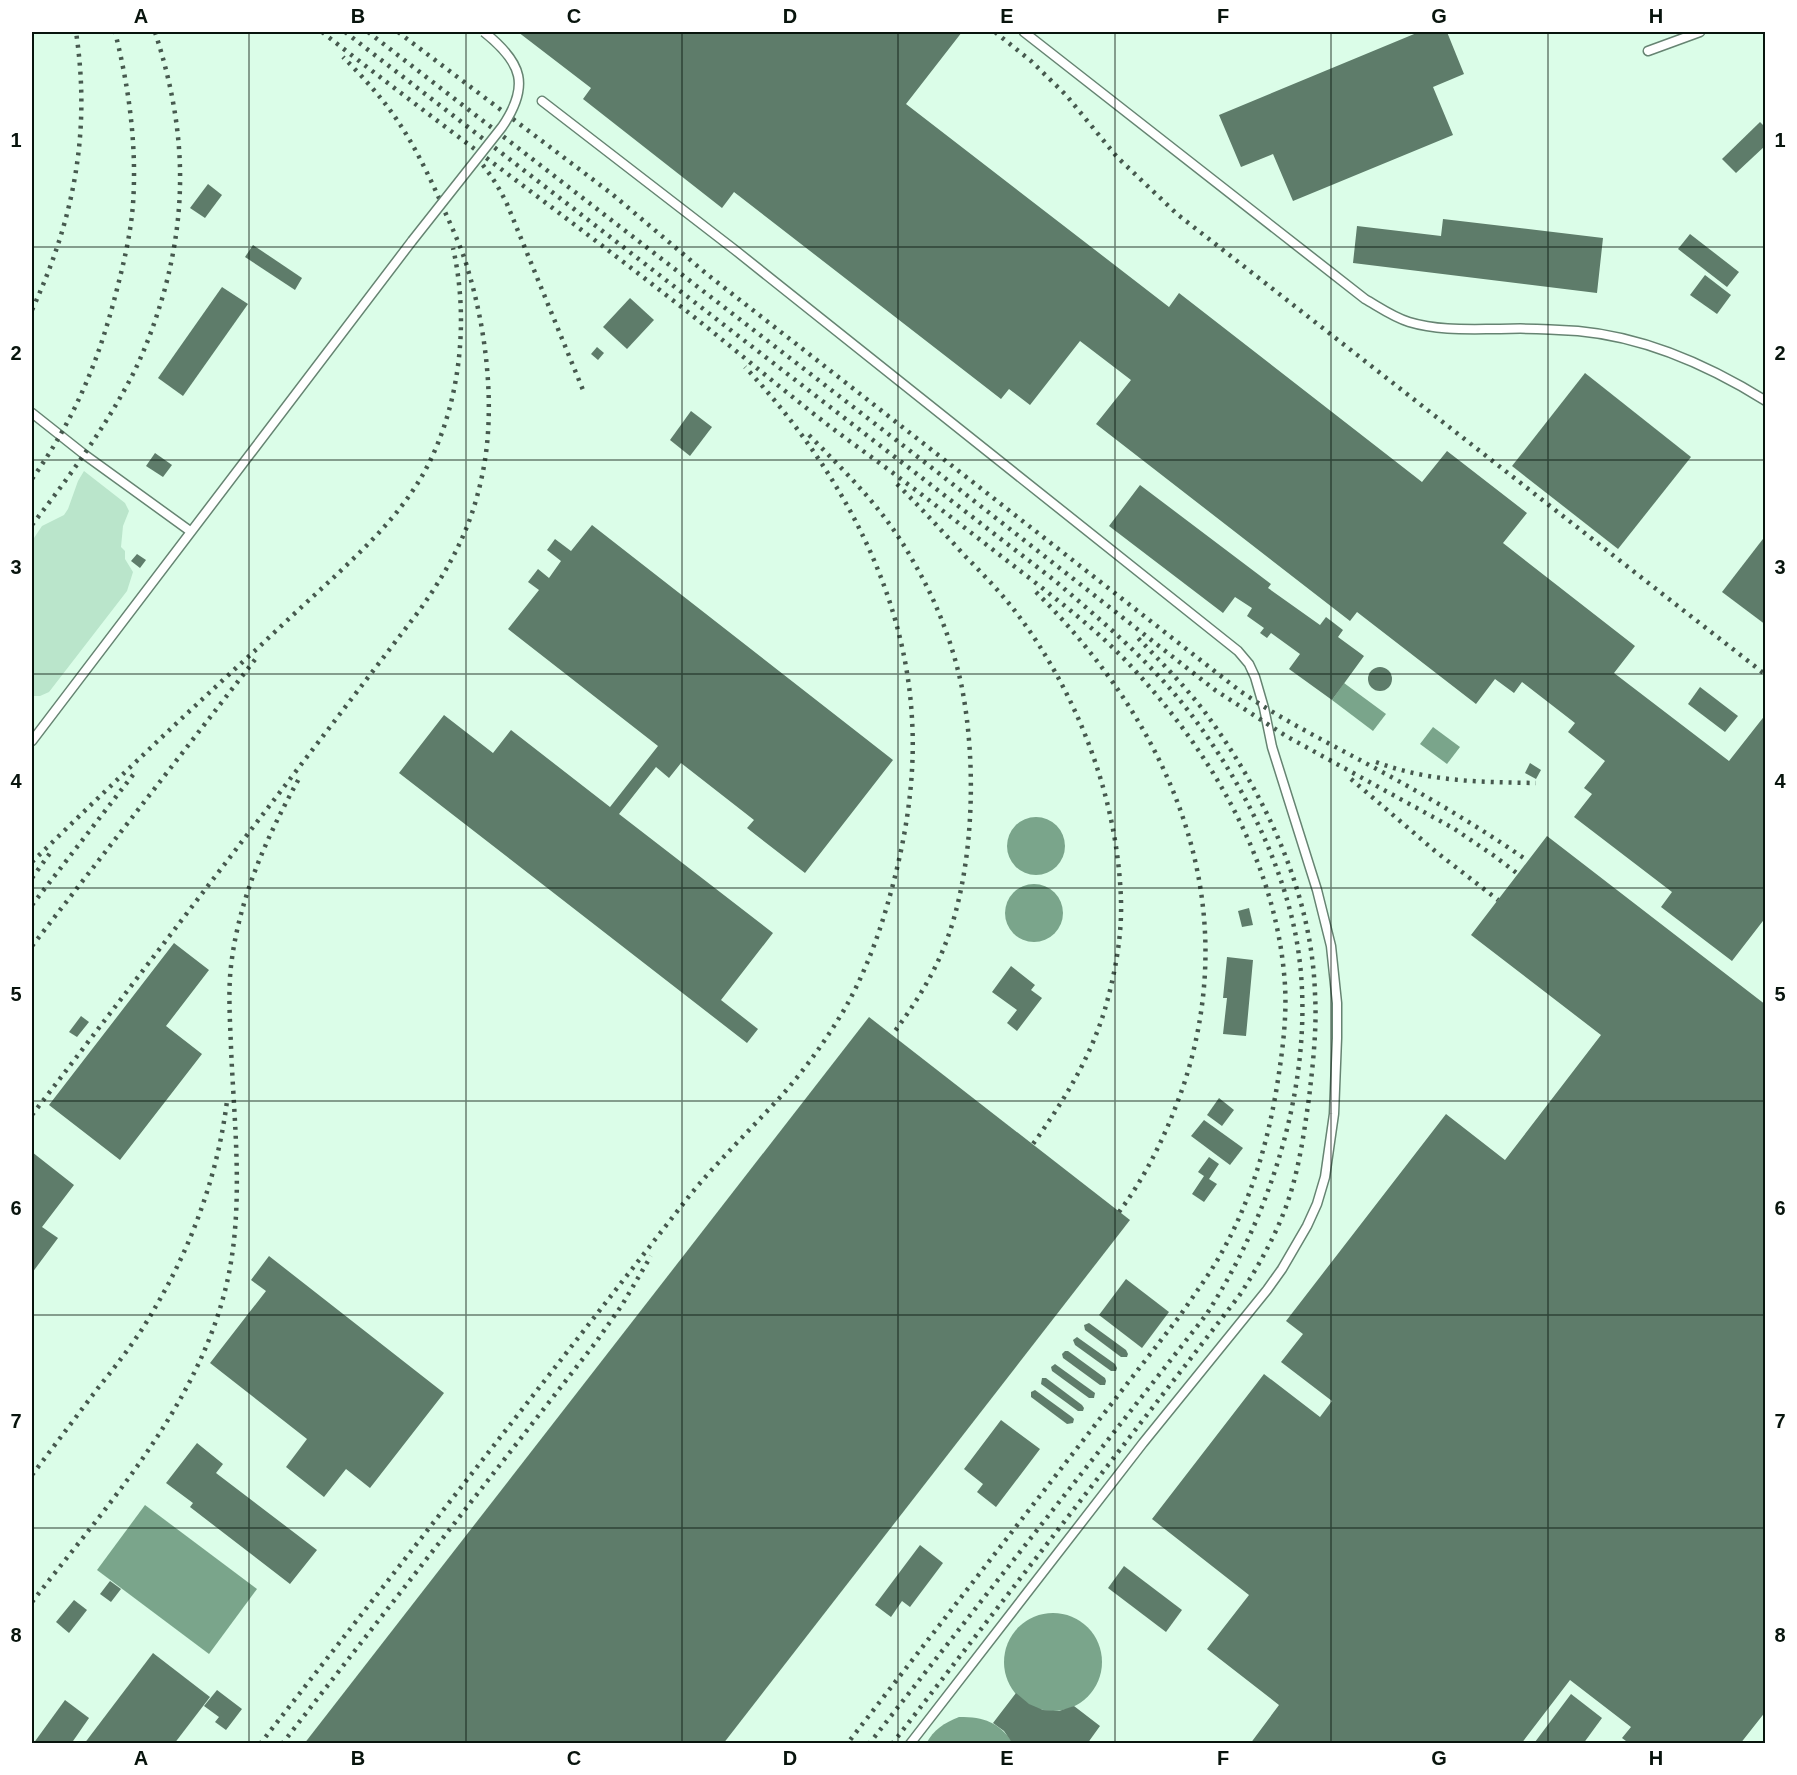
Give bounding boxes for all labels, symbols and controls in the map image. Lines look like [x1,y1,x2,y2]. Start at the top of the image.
text: A [134,5,148,27]
text: B [351,5,365,27]
text: C [567,5,581,27]
text: D [783,5,797,27]
text: E [1000,5,1014,27]
text: F [1217,5,1229,27]
text: G [1431,5,1447,27]
text: H [1649,5,1663,27]
text: 1 [10,129,22,151]
text: 1 [1774,129,1786,151]
text: 2 [10,342,22,364]
text: 2 [1774,342,1786,364]
text: 3 [10,556,22,578]
text: 3 [1774,556,1786,578]
text: 4 [10,770,22,792]
text: 4 [1774,770,1786,792]
text: 5 [10,983,22,1005]
text: 5 [1774,983,1786,1005]
text: 6 [10,1197,22,1219]
text: 6 [1774,1197,1786,1219]
text: 7 [10,1410,22,1432]
text: 7 [1774,1410,1786,1432]
text: 8 [10,1624,22,1646]
text: 8 [1774,1624,1786,1646]
text: A [134,1747,148,1769]
text: B [351,1747,365,1769]
text: C [567,1747,581,1769]
text: D [783,1747,797,1769]
text: E [1000,1747,1014,1769]
text: F [1217,1747,1229,1769]
text: G [1431,1747,1447,1769]
text: H [1649,1747,1663,1769]

